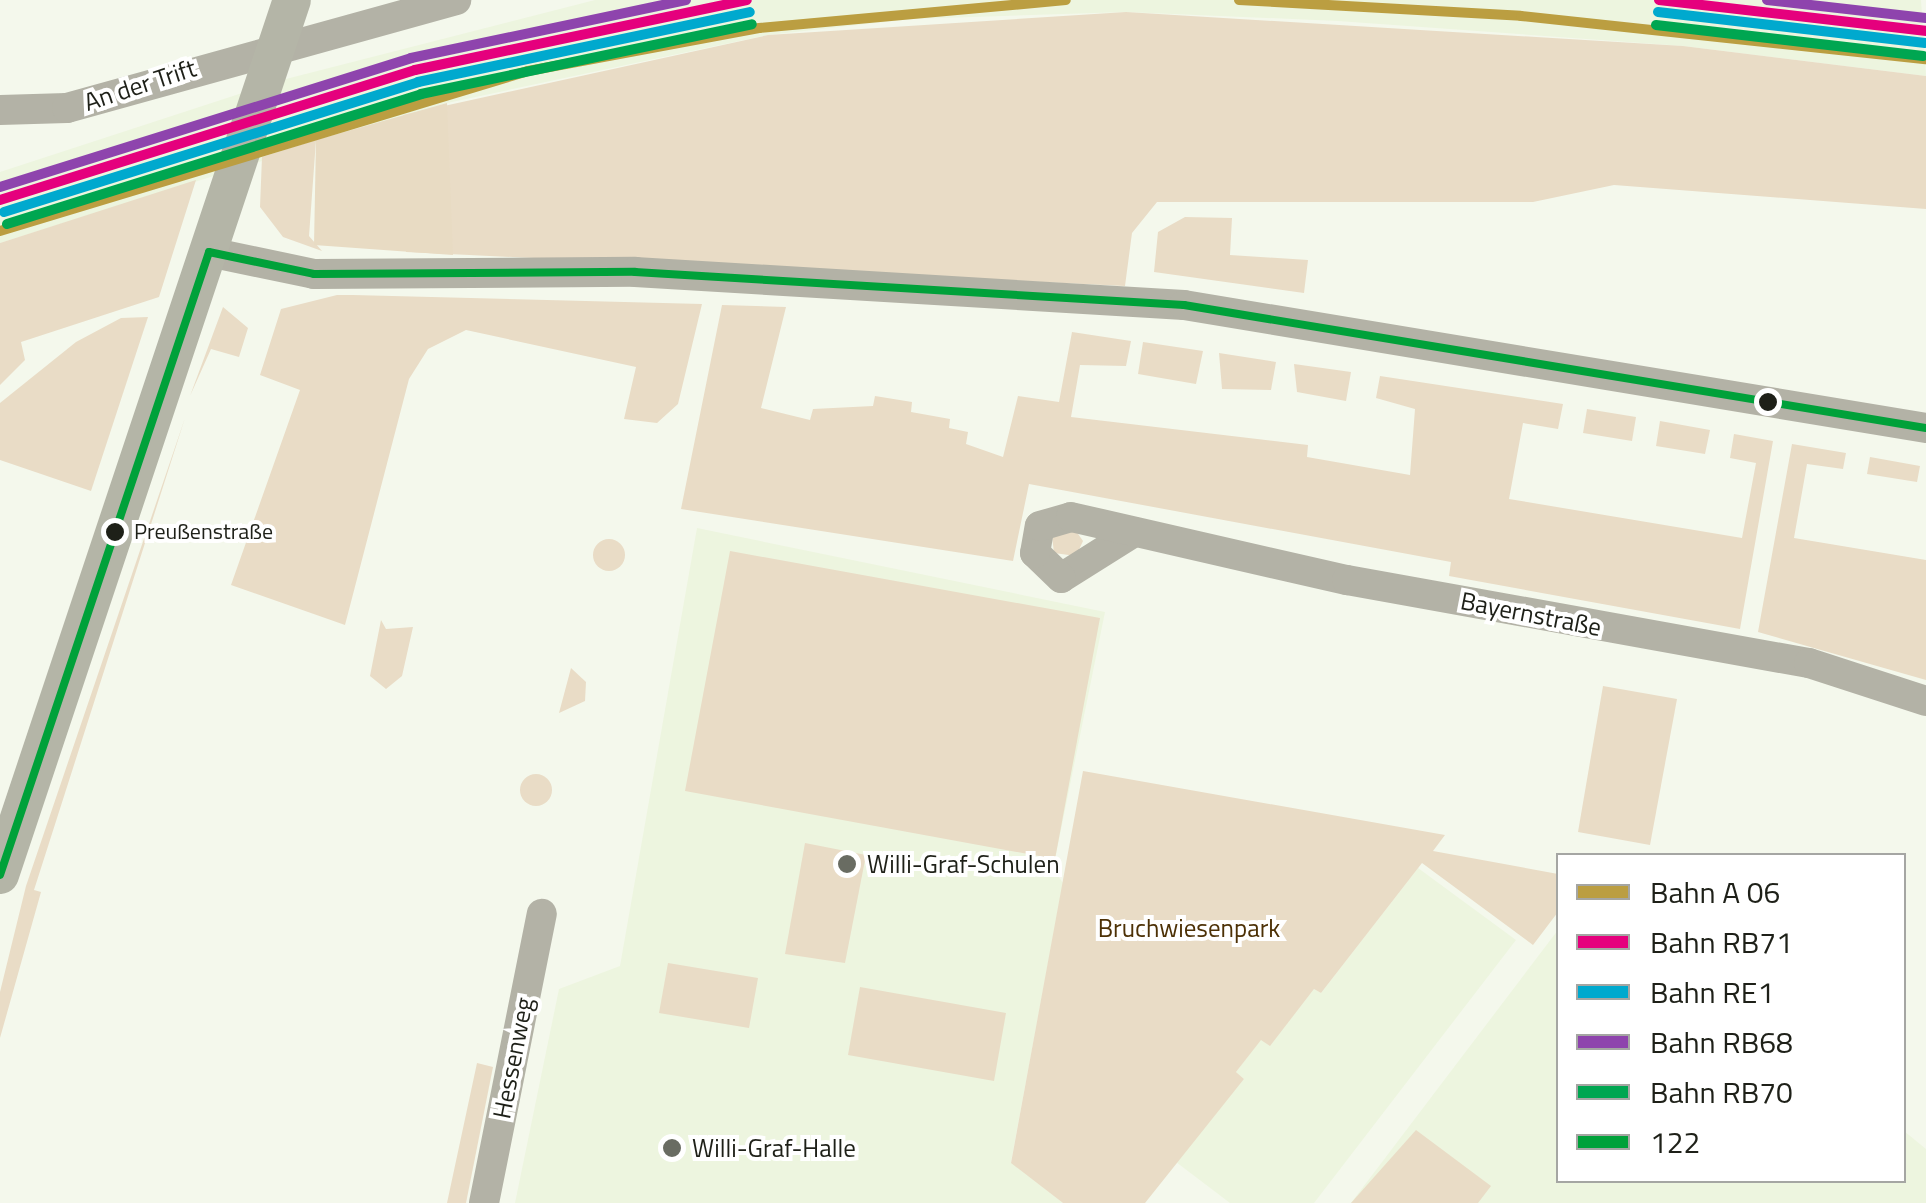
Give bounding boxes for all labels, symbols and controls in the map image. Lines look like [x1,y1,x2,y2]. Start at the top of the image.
street label: An der Trift [80,53,200,117]
unlabelled marker [1758,392,1778,412]
place label: Preußenstraße [134,519,273,545]
marker: Preußenstraße [105,522,125,542]
street label: Bayernstraße [1458,586,1604,642]
place label: Willi-Graf-Schulen [867,849,1060,879]
marker: Willi-Graf-Schulen [836,853,858,875]
legend [1556,853,1906,1183]
text: Bahn A 06 [1650,869,1780,915]
park label: Bruchwiesenpark [1098,913,1280,943]
text: Bahn RB71 [1650,919,1793,965]
text: Bahn RE1 [1650,969,1774,1015]
street label: Hessenweg [487,995,539,1121]
text: Bahn RB68 [1650,1019,1793,1065]
text: Bahn RB70 [1650,1069,1793,1115]
text: 122 [1650,1119,1700,1165]
place label: Willi-Graf-Halle [692,1133,856,1163]
marker: Willi-Graf-Halle [661,1137,683,1159]

